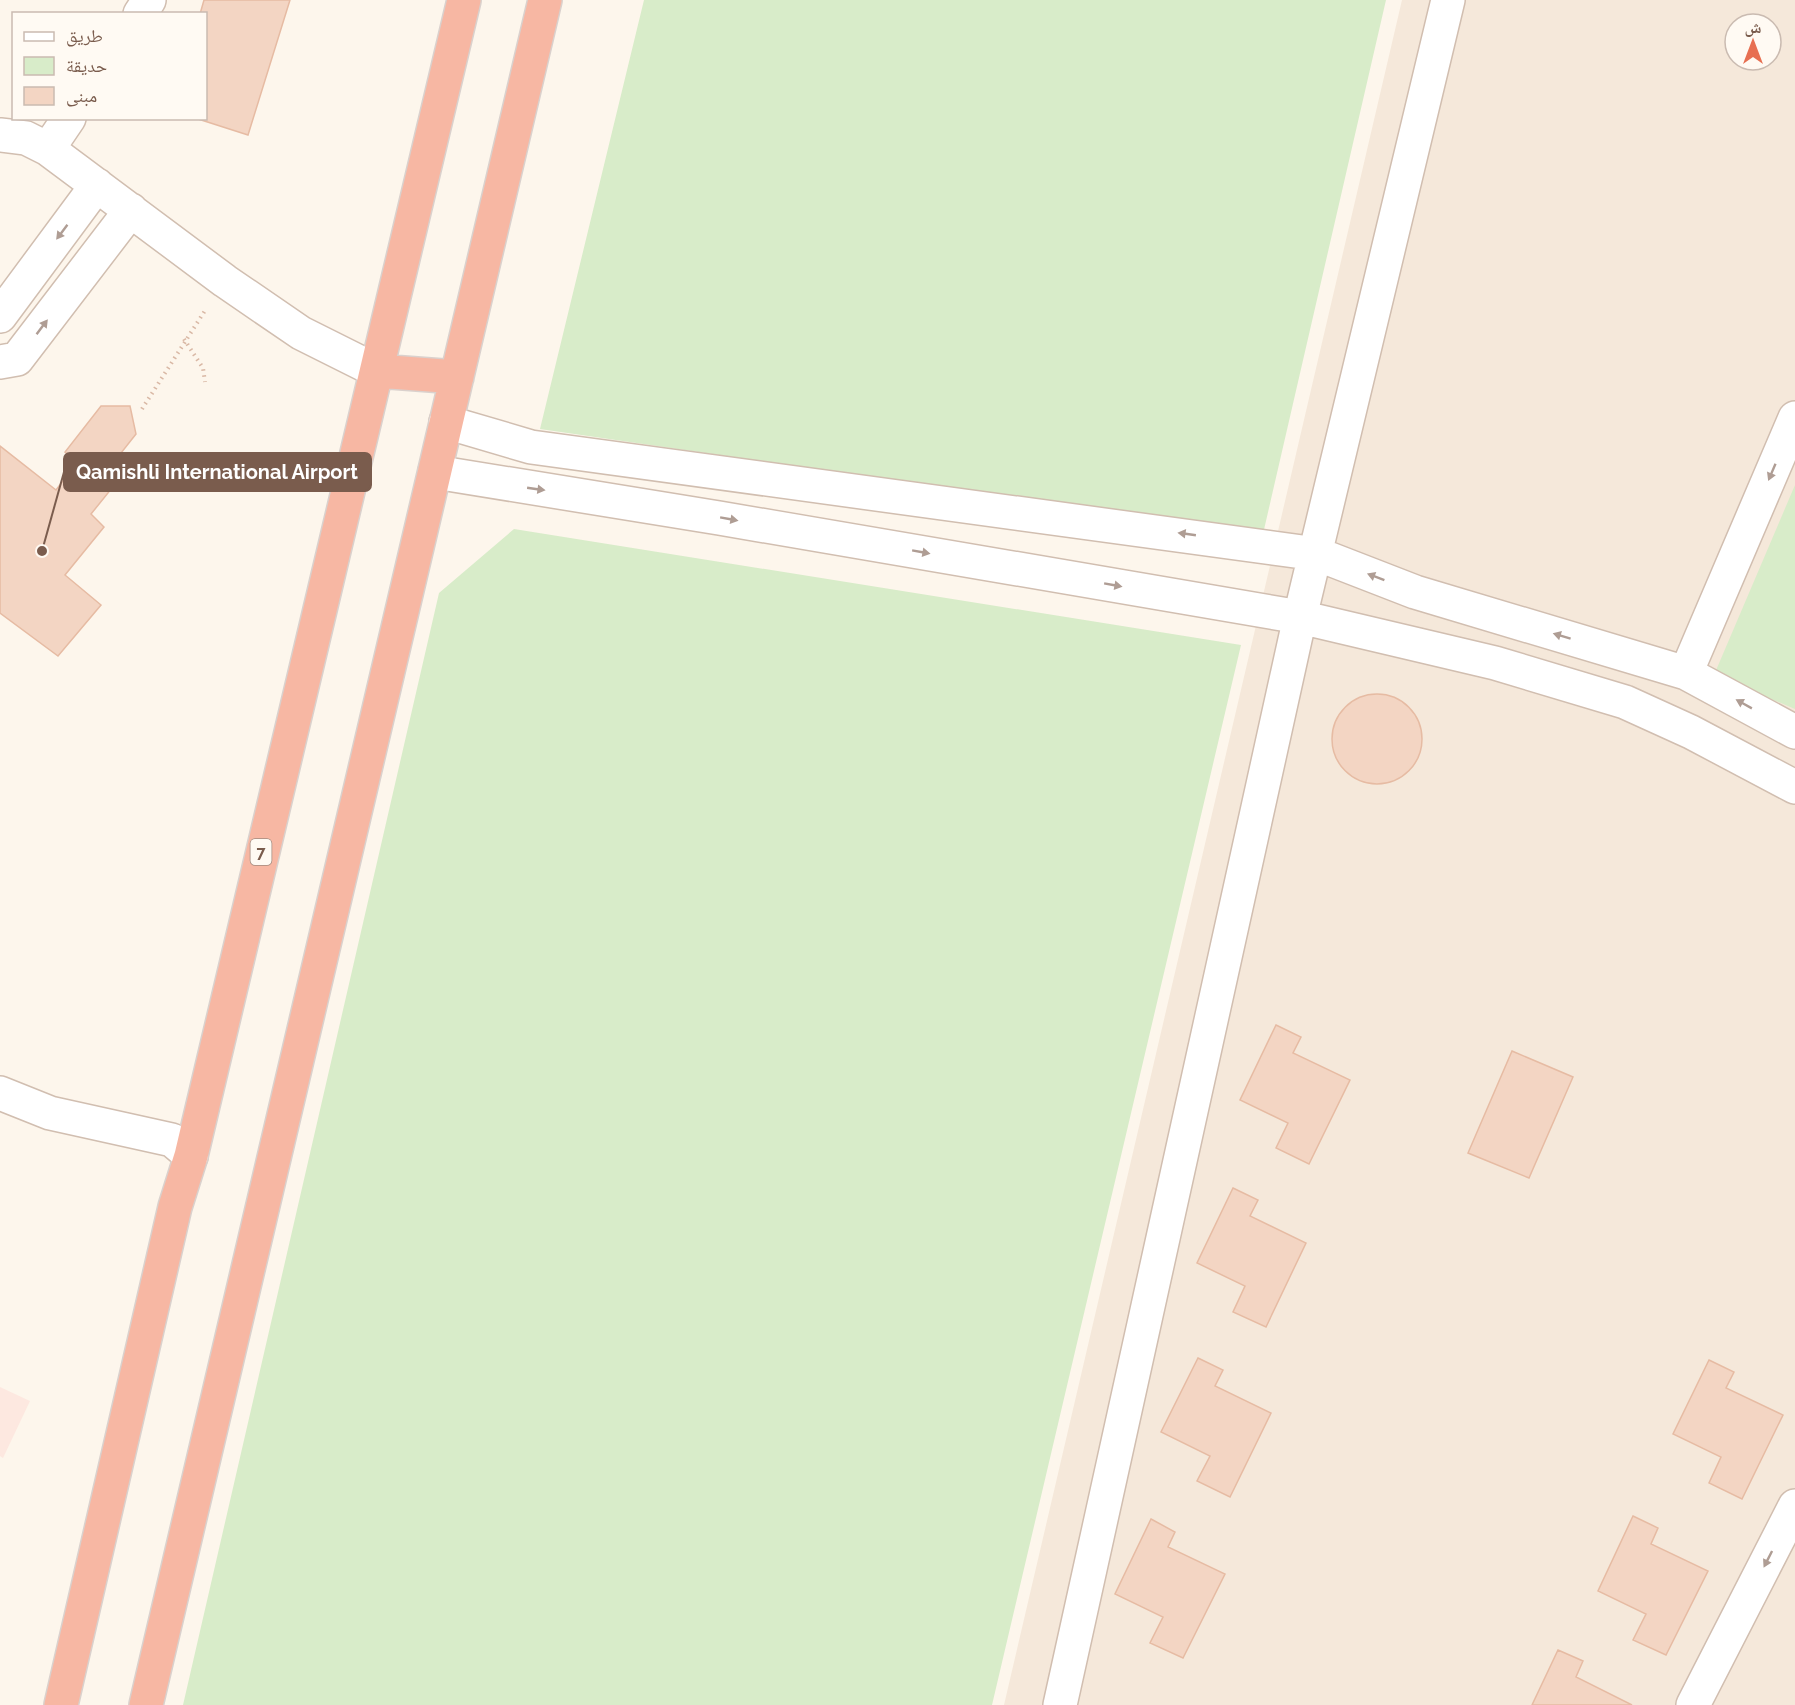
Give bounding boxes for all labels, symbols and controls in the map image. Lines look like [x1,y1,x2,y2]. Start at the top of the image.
legend [12,12,207,120]
north arrow [1723,12,1783,72]
text: ش [1745,18,1762,37]
text: طريق [66,25,103,47]
text: حديقة [66,55,107,76]
text: مبنى [66,85,97,107]
one-way arrow [56,224,68,240]
one-way arrow [35,320,47,335]
callout: Qamishli International Airport [64,453,371,491]
text: Qamishli International Airport [76,460,358,484]
one-way arrow [1767,463,1777,481]
one-way arrow [527,485,546,494]
one-way arrow [719,515,738,524]
one-way arrow [1177,530,1196,539]
one-way arrow [911,548,930,557]
one-way arrow [1367,572,1385,581]
one-way arrow [1104,581,1123,590]
one-way arrow [1553,631,1571,640]
one-way arrow [1735,699,1752,709]
road number: 7 [250,839,272,865]
one-way arrow [1764,1550,1773,1567]

